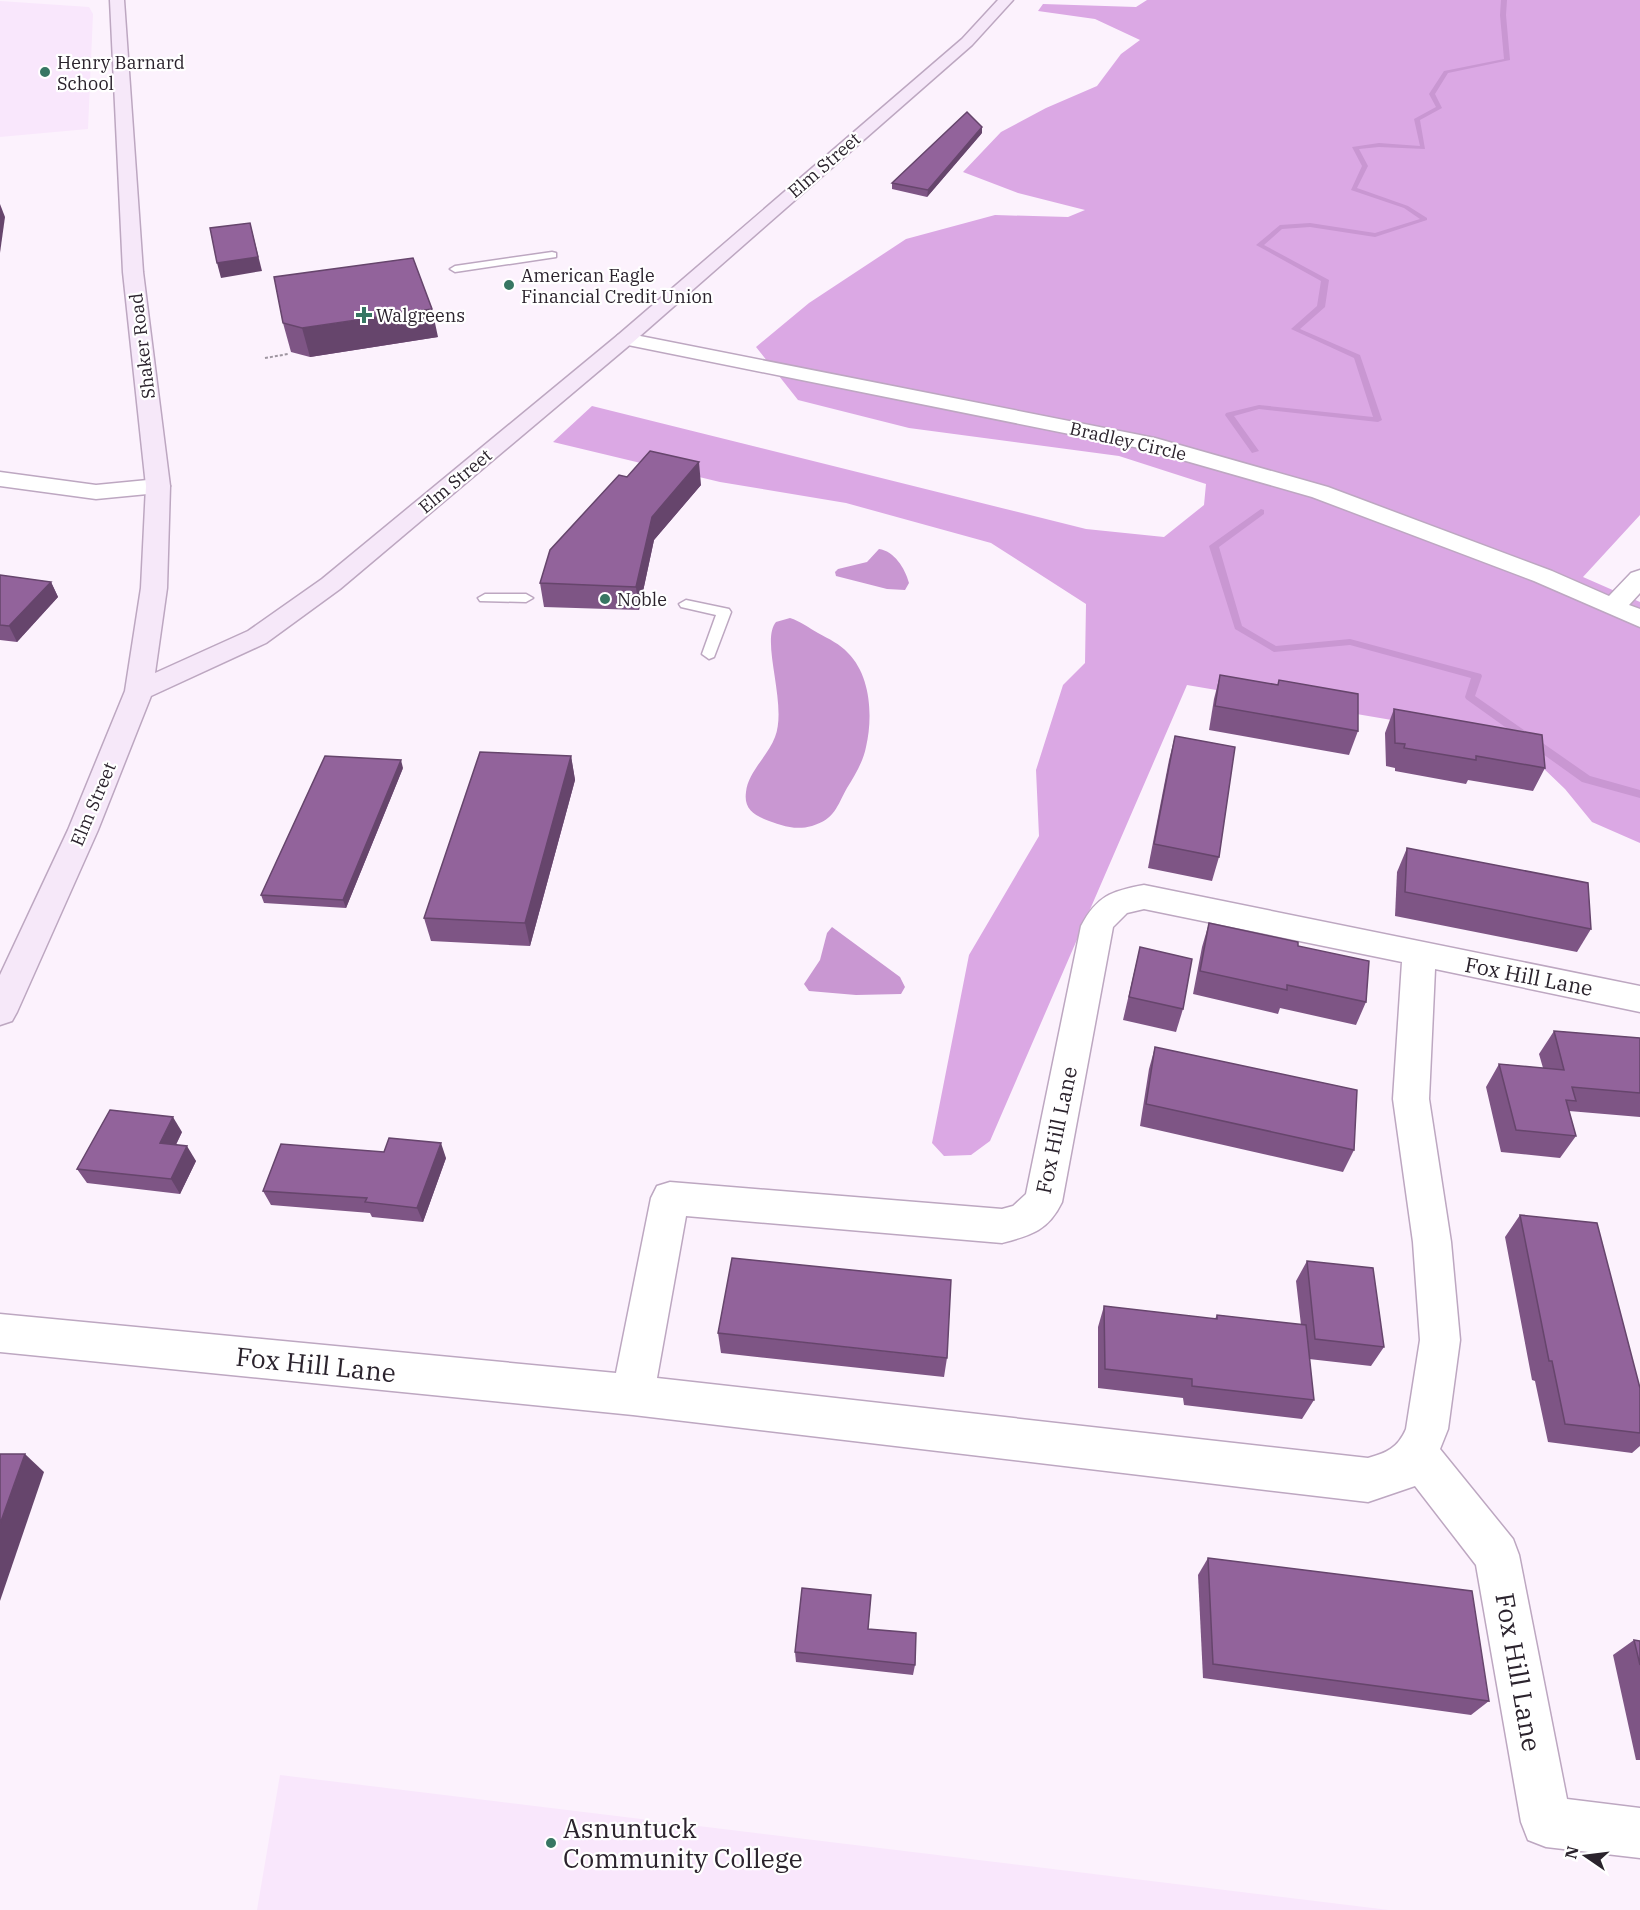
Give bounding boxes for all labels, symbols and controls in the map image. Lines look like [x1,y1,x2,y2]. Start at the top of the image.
place label: Henry Barnard School [57,51,185,95]
marker: Henry Barnard School [38,65,52,79]
street label: Elm Street [783,127,865,203]
place label: American Eagle Financial Credit Union [521,264,713,308]
marker: American Eagle Financial Credit Union [502,278,516,292]
street label: Shaker Road [124,292,160,400]
place label: Walgreens [376,304,465,327]
marker: Walgreens [357,308,371,322]
street label: Bradley Circle [1067,416,1189,466]
street label: Elm Street [414,444,496,518]
place label: Noble [617,588,667,611]
marker: Noble [598,592,612,606]
street label: Elm Street [65,759,121,849]
street label: Fox Hill Lane [1463,950,1595,1002]
street label: Fox Hill Lane [1029,1064,1083,1196]
street label: Fox Hill Lane [234,1339,398,1389]
street label: Fox Hill Lane [1488,1590,1550,1754]
place label: Asnuntuck Community College [563,1811,803,1875]
north arrow [1556,1826,1616,1886]
marker: Asnuntuck Community College [544,1836,558,1850]
text: N [1560,1844,1583,1861]

